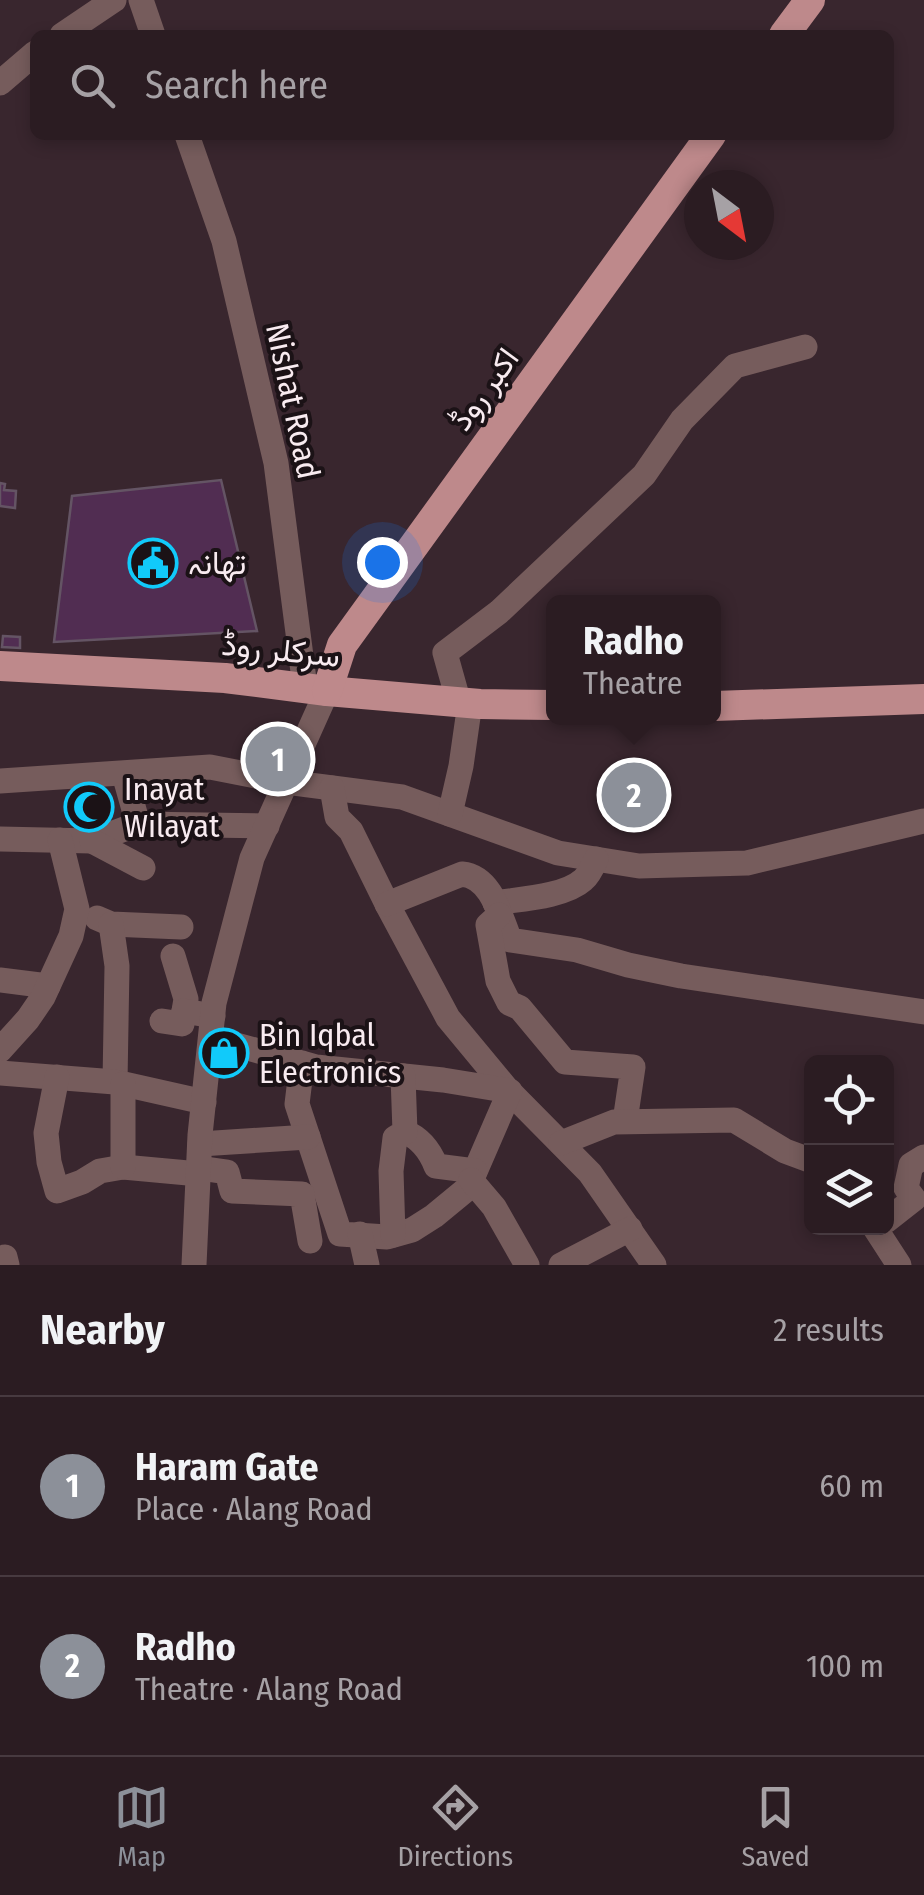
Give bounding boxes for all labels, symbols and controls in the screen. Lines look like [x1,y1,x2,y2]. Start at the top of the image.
search box [30,30,894,140]
icon: search [65,58,120,113]
text: Search here [145,62,328,108]
north arrow [684,170,774,260]
street label: Nishat Road [258,320,328,482]
street label: اکبر روڈ [441,340,527,438]
public building icon: تھانہ [127,537,179,589]
your location [357,537,408,588]
place label: تھانہ [188,544,246,583]
popup [546,595,721,725]
text: Radho [583,618,684,664]
street label: سرکلر روڈ [220,625,342,676]
text: Theatre [583,664,683,702]
pin: 1 [246,722,310,796]
pin: 2 [602,758,666,832]
place label: Inayat Wilayat [124,770,220,845]
mosque icon: Inayat Wilayat [63,781,115,833]
place label: Bin Iqbal Electronics [259,1016,401,1091]
shop icon: Bin Iqbal Electronics [198,1027,250,1079]
map controls [804,1055,894,1235]
button: locate [804,1055,894,1145]
button: layers [804,1145,894,1235]
text: Nearby [40,1305,165,1355]
text: 2 results [773,1311,884,1349]
text: Haram Gate [135,1444,319,1490]
text: 1 [66,1467,79,1505]
text: 60 m [819,1467,884,1505]
text: Place · Alang Road [135,1490,373,1528]
text: Radho [135,1624,236,1670]
text: 2 [65,1647,80,1685]
text: 100 m [806,1647,884,1685]
text: Theatre · Alang Road [135,1670,403,1708]
tab: Map [114,1780,169,1873]
tab: Directions [397,1780,513,1873]
tab: Saved [741,1780,810,1873]

